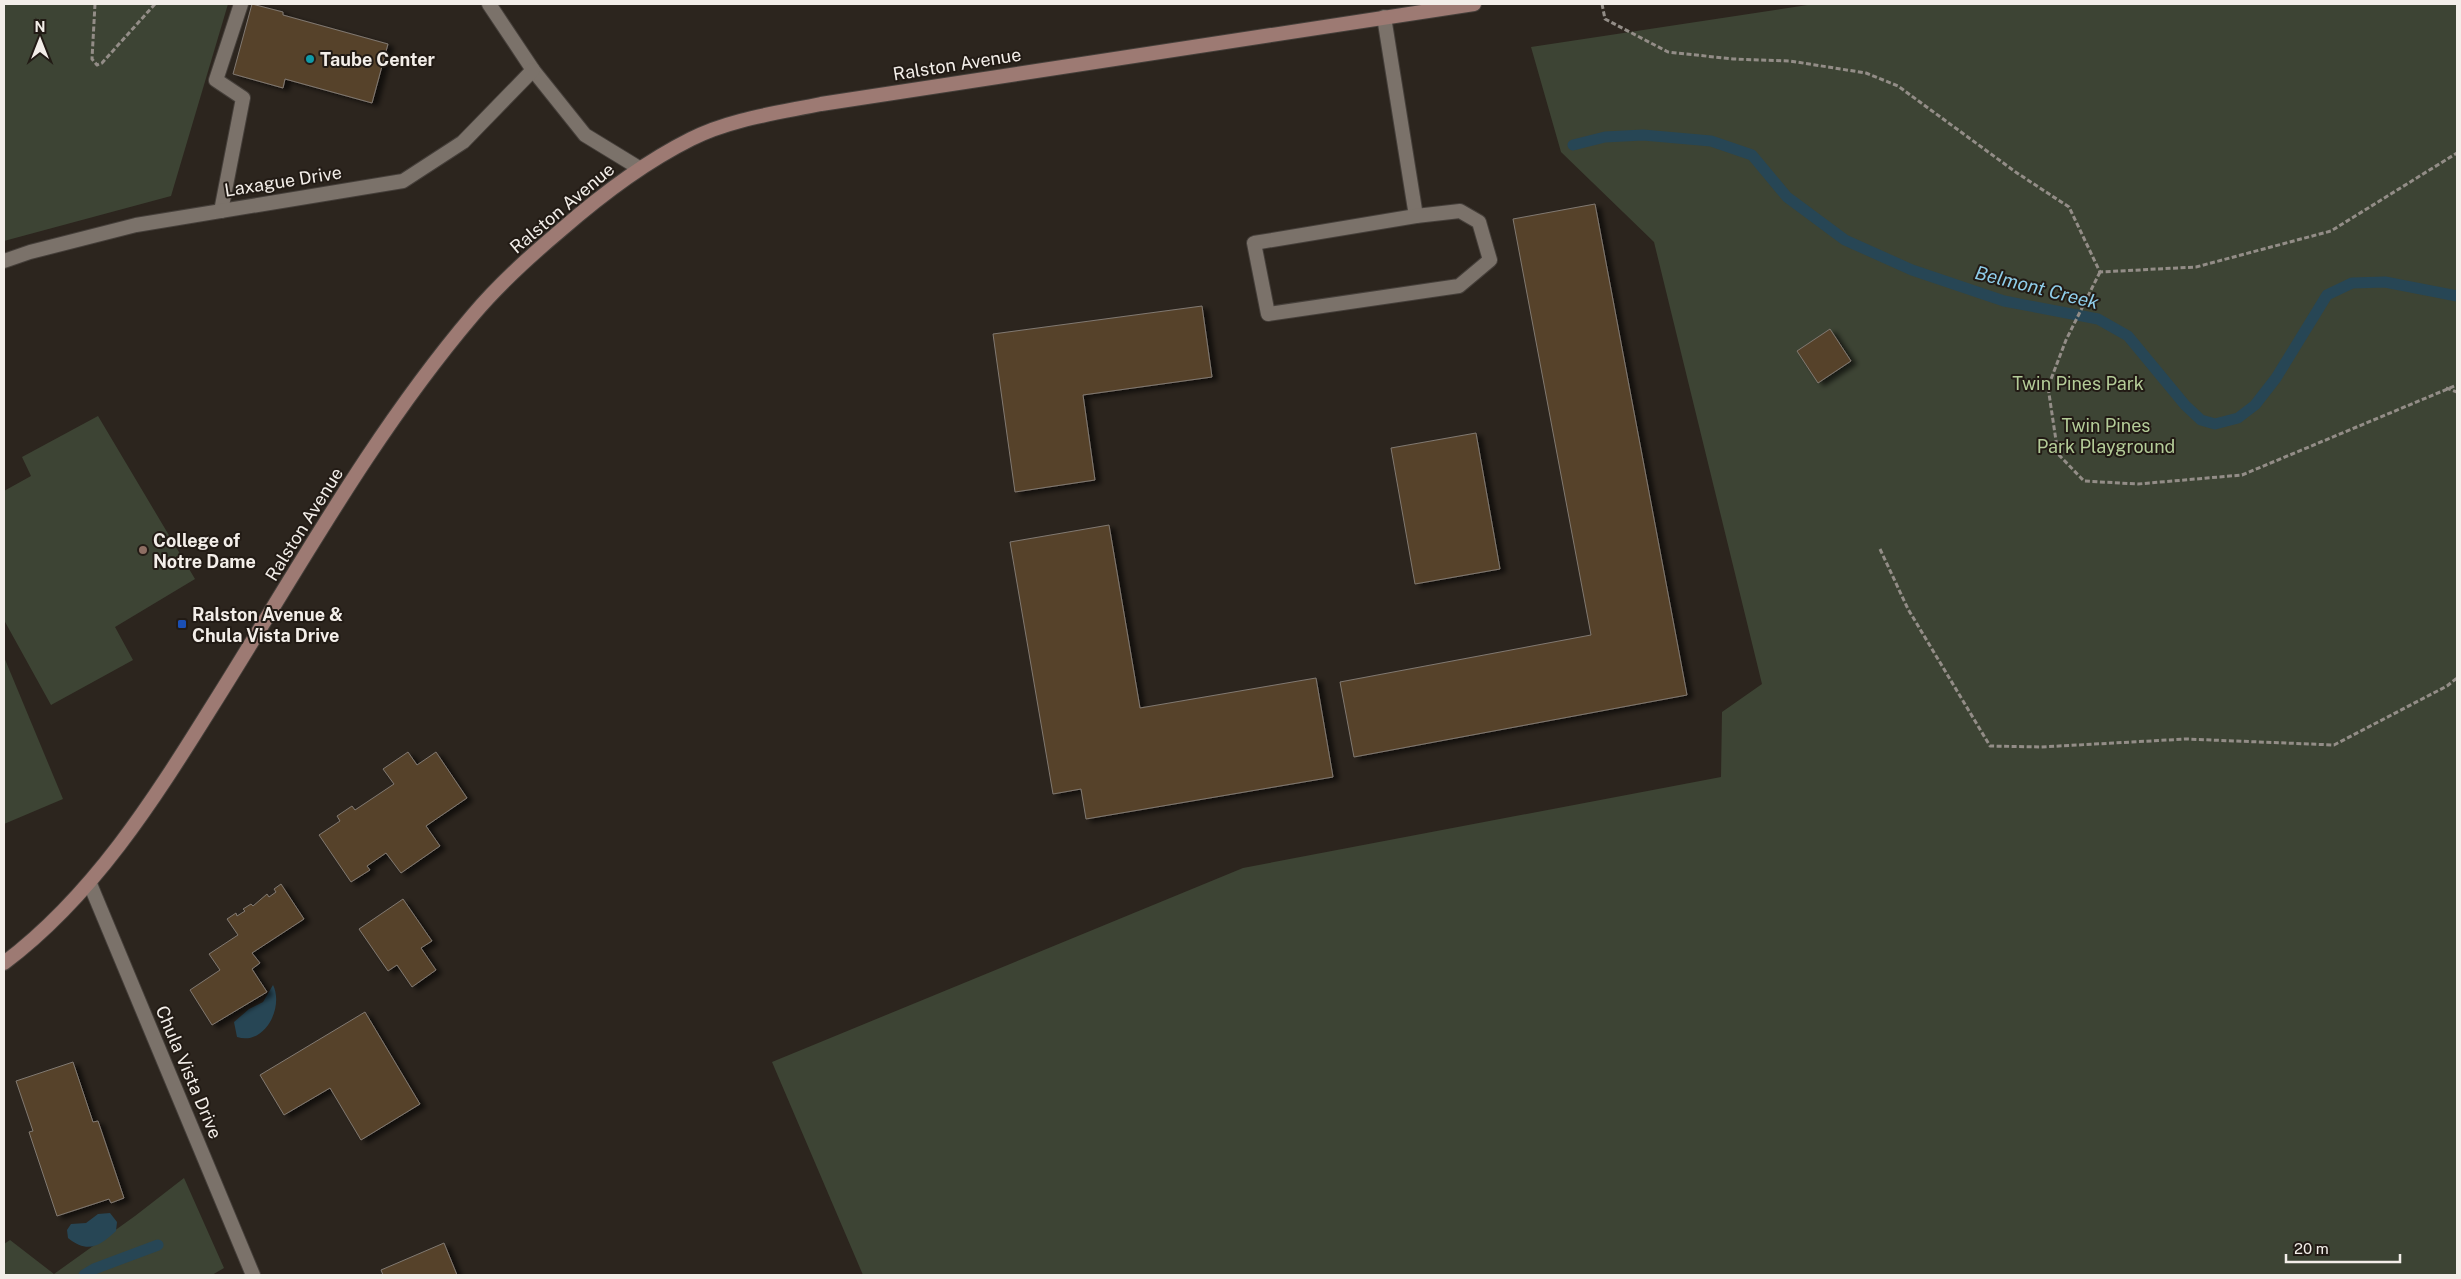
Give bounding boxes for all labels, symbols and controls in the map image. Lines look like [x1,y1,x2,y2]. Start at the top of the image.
north arrow [15,15,65,65]
text: N [35,19,45,35]
street label: Ralston Avenue [891,43,1023,85]
place label: Taube Center [320,49,436,70]
marker: Taube Center [304,53,316,65]
street label: Ralston Avenue [506,158,618,258]
street label: Laxague Drive [223,161,343,201]
water label: Belmont Creek [1973,261,2102,313]
park label: Twin Pines Park [2012,373,2144,394]
park label: Twin Pines Park Playground [2037,415,2175,457]
street label: Ralston Avenue [261,463,347,585]
place label: College of Notre Dame [153,530,256,572]
marker: College of Notre Dame [137,544,149,556]
place label: Ralston Avenue & Chula Vista Drive [192,604,343,646]
marker: Ralston Avenue & Chula Vista Drive [176,618,188,630]
street label: Chula Vista Drive [152,1002,226,1142]
scale bar [2286,1232,2400,1264]
text: 20 m [2294,1240,2329,1257]

